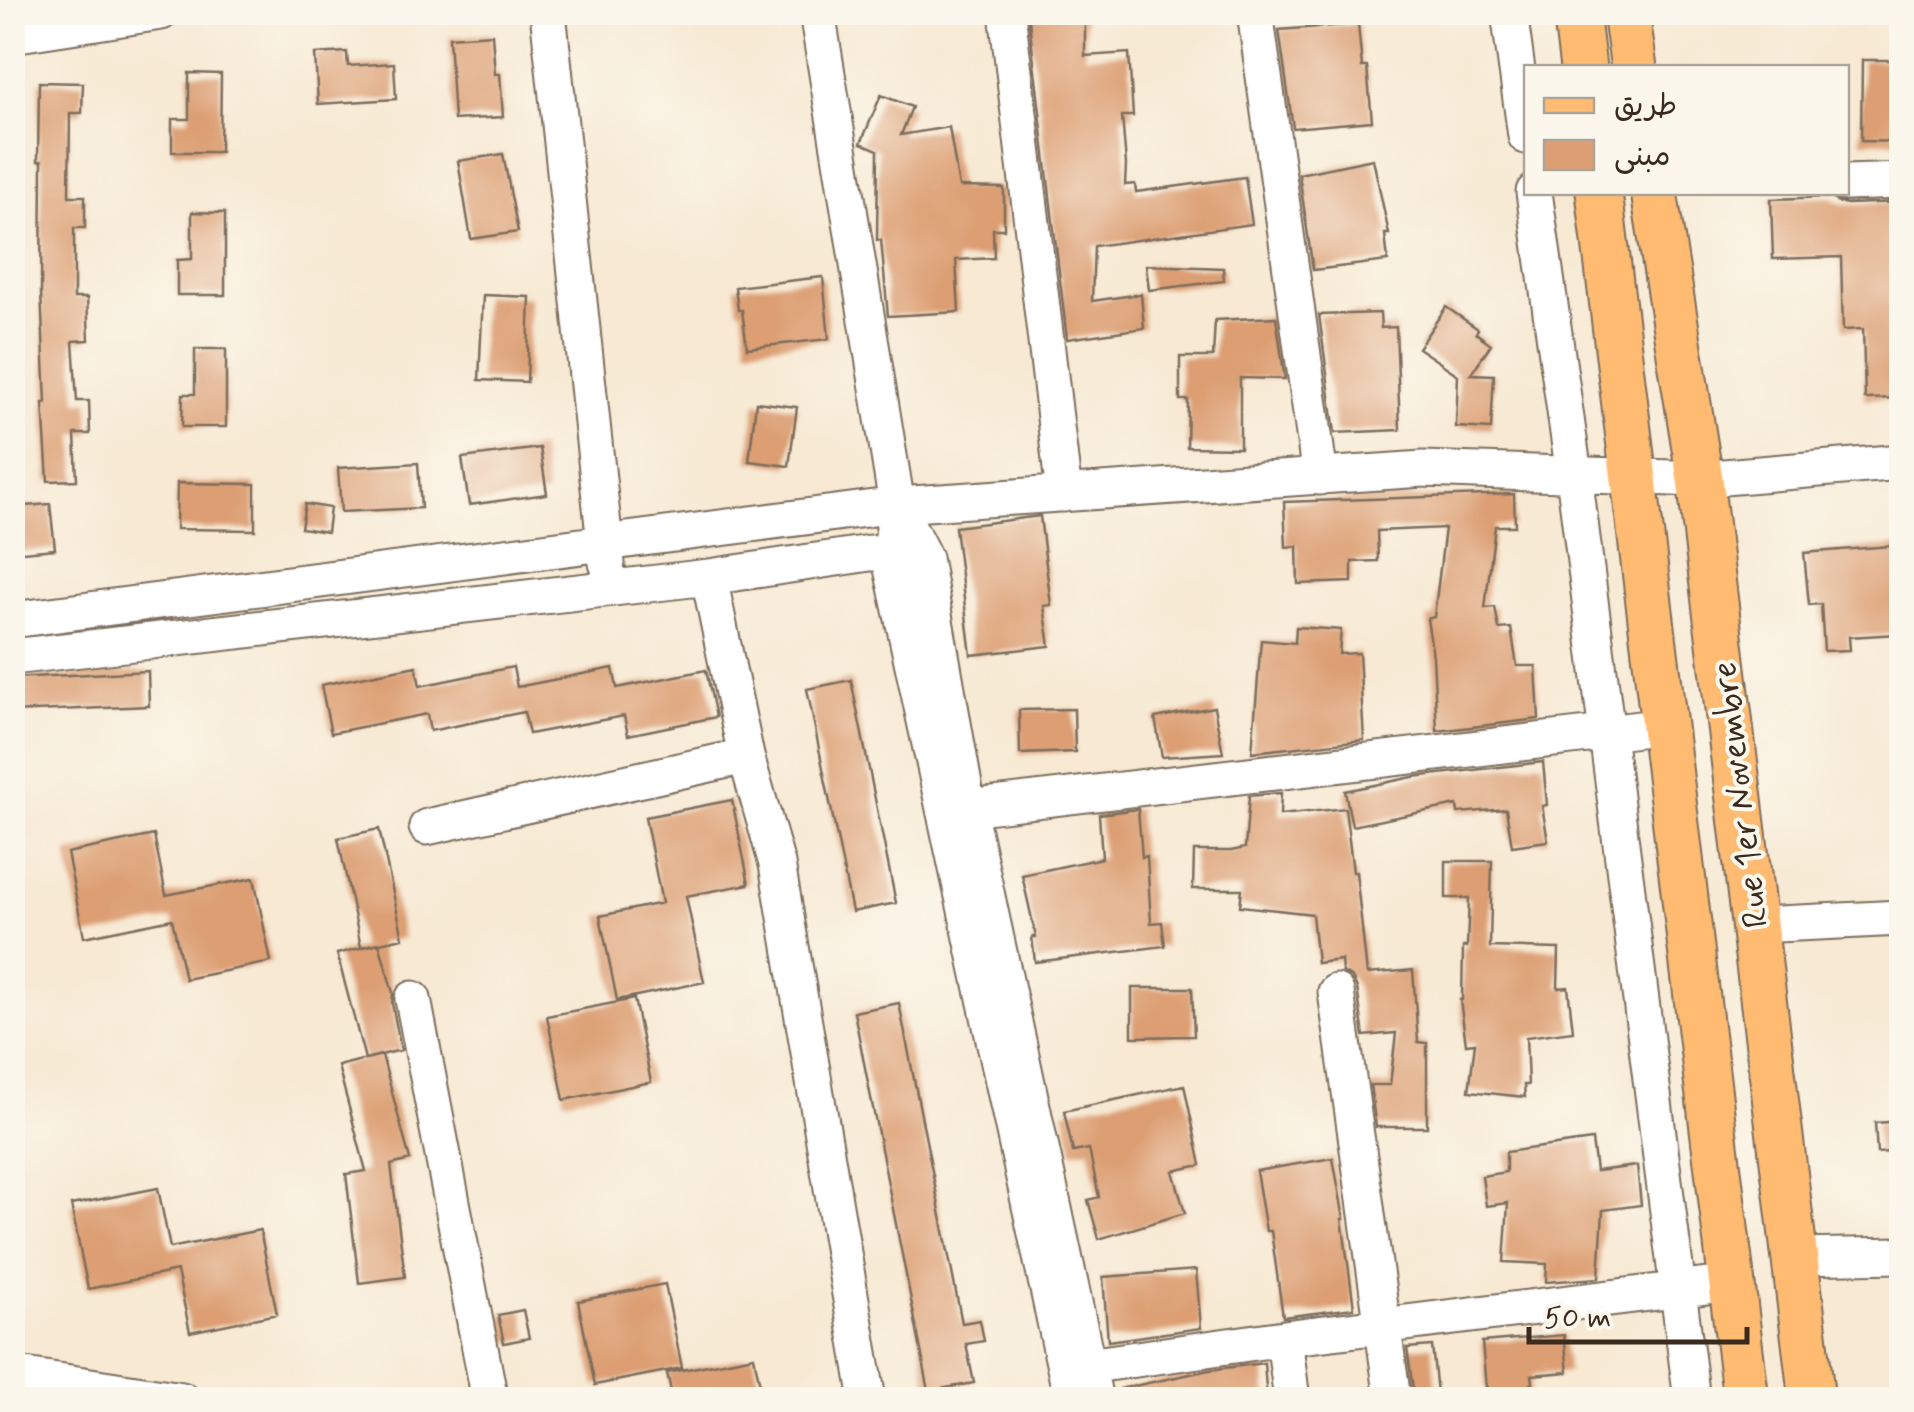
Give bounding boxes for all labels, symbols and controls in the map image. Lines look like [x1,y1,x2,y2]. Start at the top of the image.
legend [1524,65,1849,195]
text: طريق [1614,87,1677,126]
text: مبنى [1614,137,1670,176]
street label: Rue 1er Novembre [1702,659,1780,930]
scale bar [1529,1282,1746,1344]
text: 50 m [1544,1299,1611,1338]

